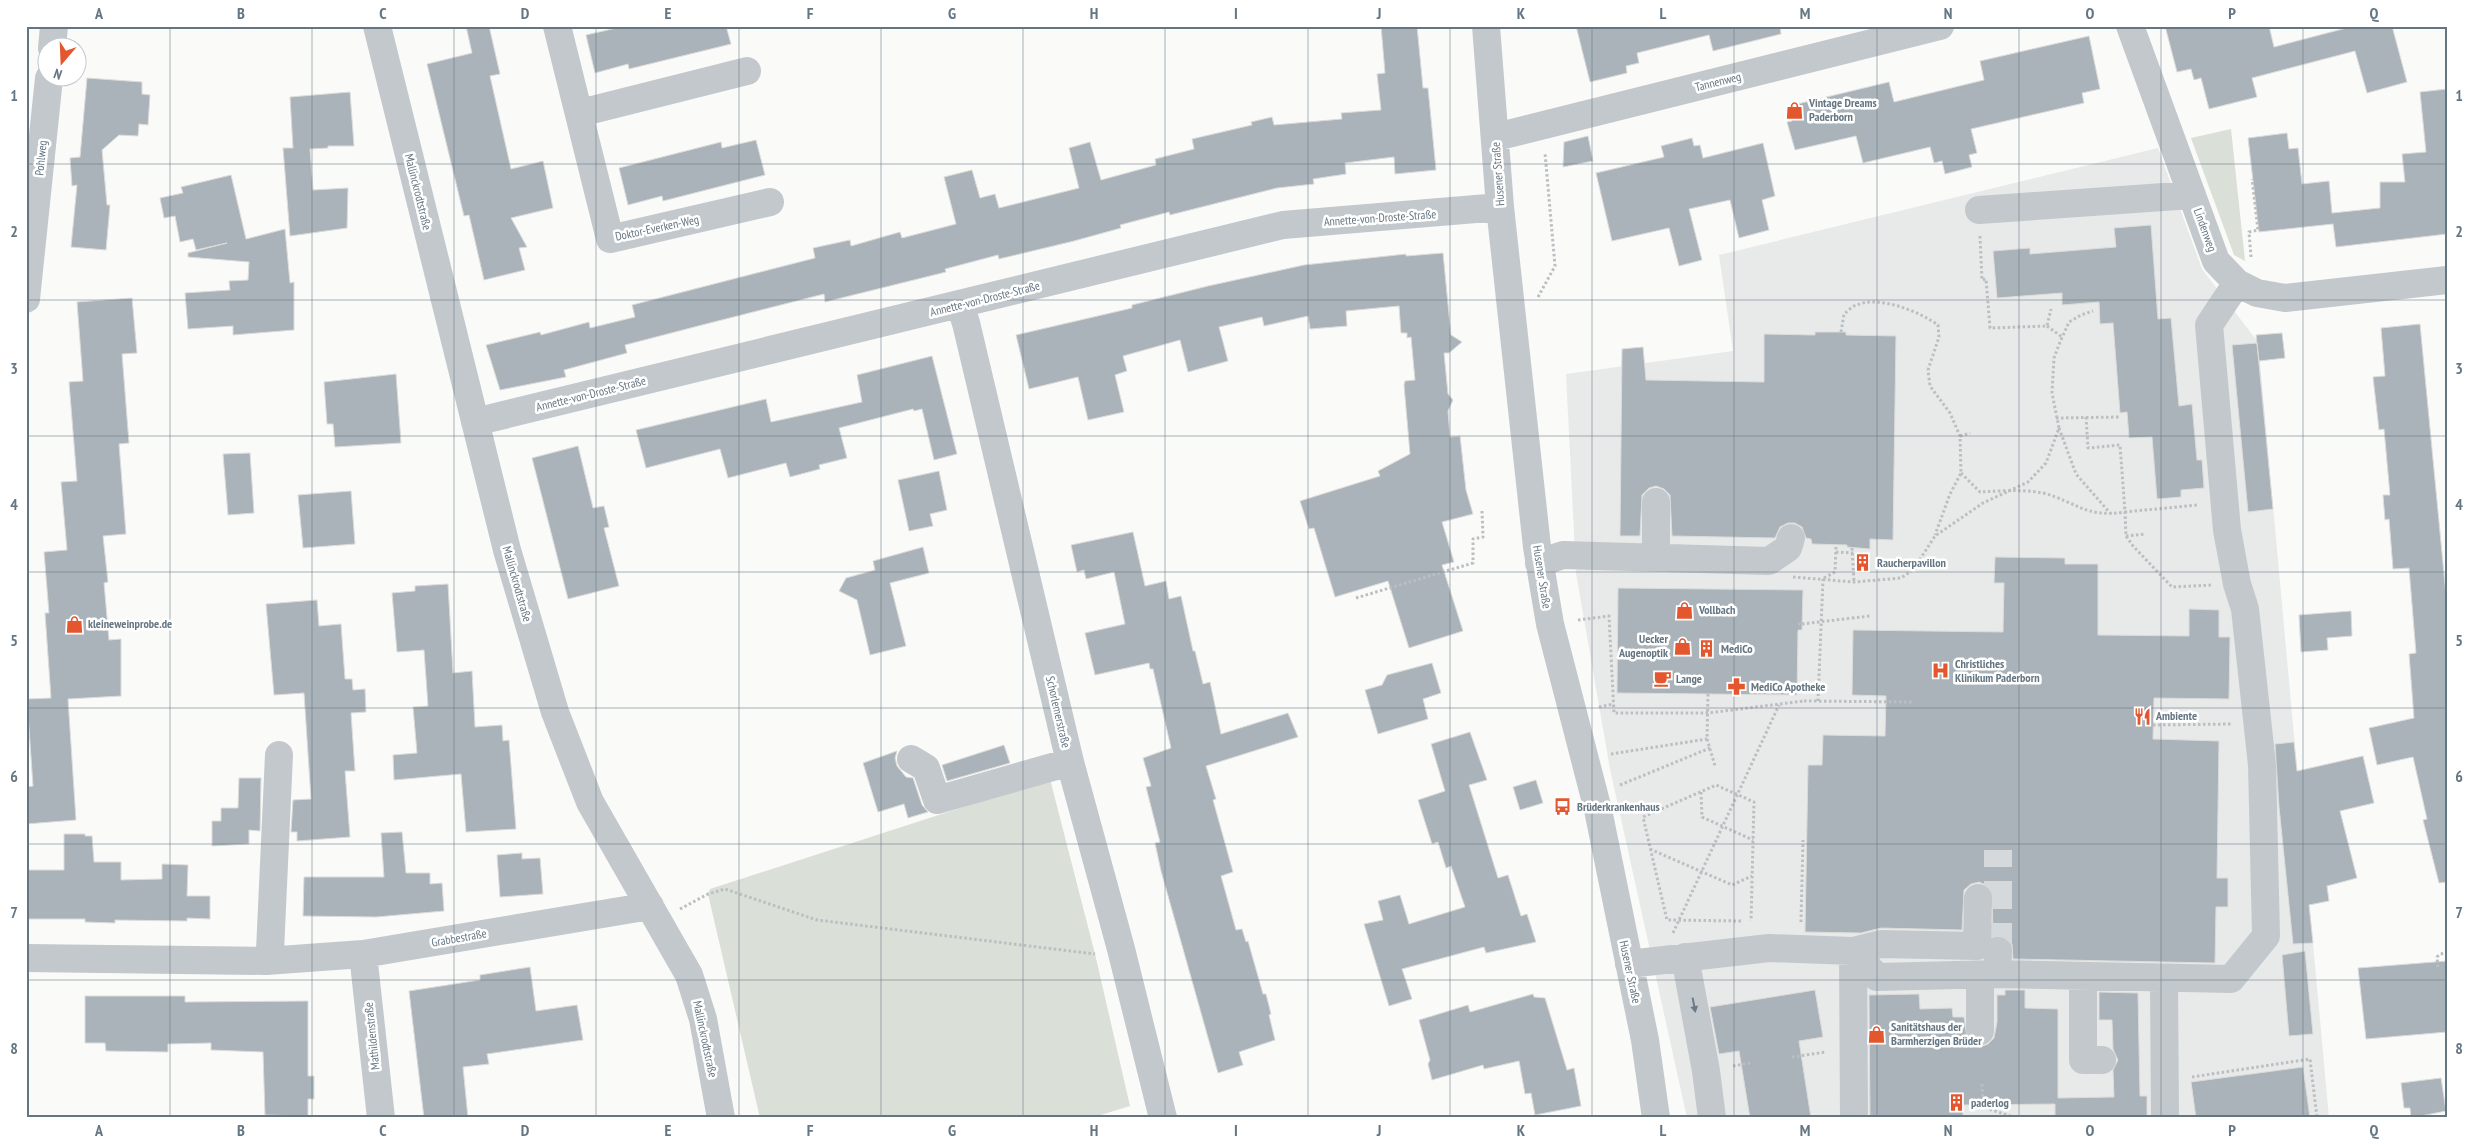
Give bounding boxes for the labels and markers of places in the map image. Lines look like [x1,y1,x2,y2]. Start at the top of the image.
place label: Vintage Dreams Paderborn [1808,95,1877,124]
shop icon: Vintage Dreams Paderborn [1785,100,1805,120]
building icon: Raucherpavillon [1853,553,1873,573]
place label: Raucherpavillon [1877,555,1946,570]
shop icon: Vollbach [1675,600,1695,620]
place label: Vollbach [1698,602,1735,617]
shop icon: kleineweinprobe.de [64,614,84,634]
place label: kleineweinprobe.de [88,616,172,631]
place label: Uecker Augenoptik [1618,631,1668,660]
shop icon: Uecker Augenoptik [1672,636,1692,656]
building icon: MediCo [1697,639,1717,659]
place label: MediCo [1721,641,1753,656]
place label: Christliches Klinikum Paderborn [1955,656,2040,685]
hospital icon: Christliches Klinikum Paderborn [1931,661,1951,681]
cafe icon: Lange [1652,669,1672,689]
place label: Lange [1676,671,1702,686]
pharmacy icon: MediCo Apotheke [1727,677,1747,697]
place label: MediCo Apotheke [1751,679,1825,694]
restaurant icon: Ambiente [2132,706,2152,726]
place label: Ambiente [2155,708,2197,723]
bus stop icon: Brüderkrankenhaus [1553,797,1573,817]
place label: Brüderkrankenhaus [1577,799,1660,814]
place label: Sanitätshaus der Barmherzigen Brüder [1891,1019,1982,1048]
shop icon: Sanitätshaus der Barmherzigen Brüder [1867,1024,1887,1044]
building icon: paderlog [1947,1093,1967,1113]
place label: paderlog [1971,1095,2009,1110]

